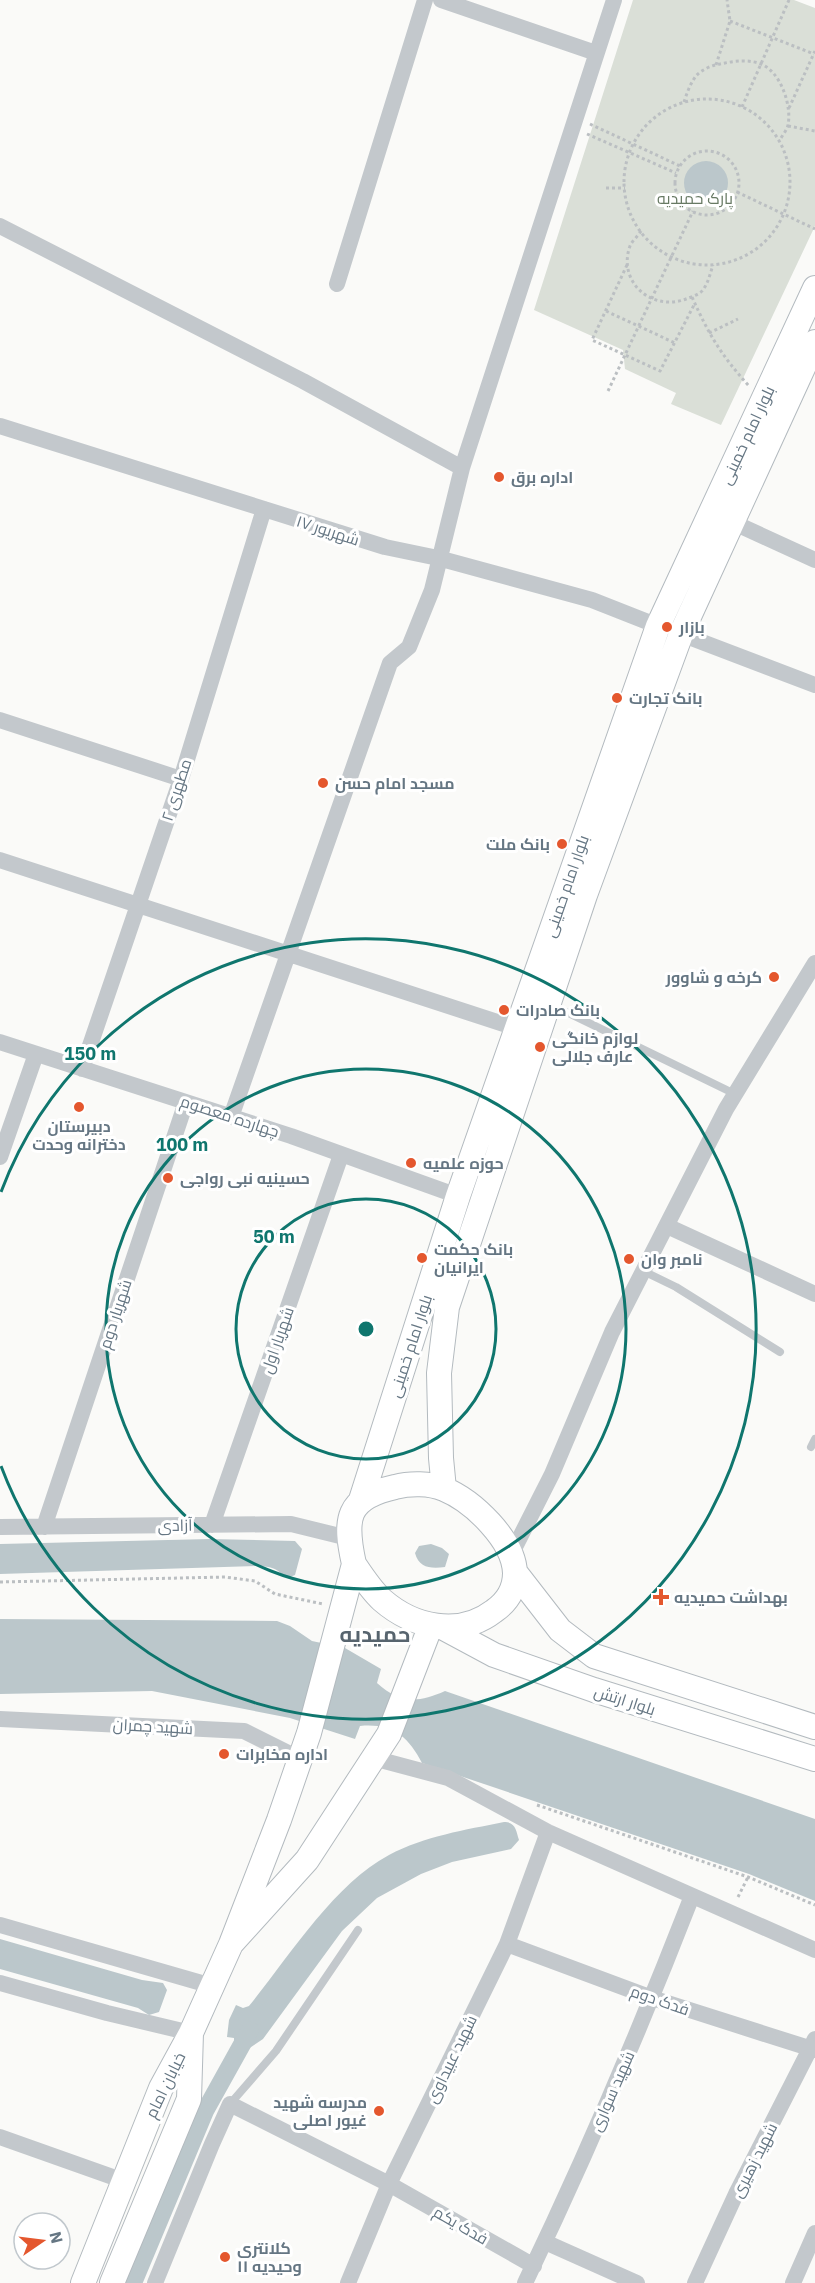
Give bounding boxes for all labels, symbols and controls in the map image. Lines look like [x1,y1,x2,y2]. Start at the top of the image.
park label: پارک حمیدیه [657,188,734,210]
street label: بلوار امام خمینی [715,382,780,489]
place label: اداره برق [511,467,573,487]
marker: اداره برق [492,470,506,484]
street label: ۱۷ شهریور [294,510,362,551]
place label: بازار [678,617,705,637]
marker: بازار [660,620,674,634]
place label: بانک تجارت [629,688,702,708]
marker: بانک تجارت [610,691,624,705]
street label: مطهری ۲ [157,756,196,824]
place label: مسجد امام حسن [335,773,455,795]
marker: مسجد امام حسن [316,776,330,790]
street label: بلوار امام خمینی [539,832,595,941]
place label: بانک ملت [486,834,550,854]
marker: بانک ملت [555,837,569,851]
place label: کرخه و شاوور [665,967,762,987]
marker: کرخه و شاوور [767,970,781,984]
place label: بانک صادرات [516,1000,600,1020]
marker: بانک صادرات [497,1003,511,1017]
place label: لوازم خانگی عارف جلالی [552,1028,638,1066]
marker: لوازم خانگی عارف جلالی [533,1040,547,1054]
text: 150 m [64,1042,116,1065]
street label: چهارده معصوم [178,1091,282,1143]
marker: دبیرستان دخترانه وحدت [72,1100,86,1114]
place label: دبیرستان دخترانه وحدت [32,1116,126,1154]
text: 100 m [156,1133,208,1156]
place label: حوزه علمیه [423,1153,504,1173]
marker: حوزه علمیه [404,1156,418,1170]
place label: حسینیه نبی رواجی [180,1168,310,1188]
marker: حسینیه نبی رواجی [161,1171,175,1185]
text: 50 m [253,1225,295,1248]
place label: بانک حکمت ایرانیان [434,1239,513,1277]
place label: نامبر وان [641,1249,703,1269]
marker: بانک حکمت ایرانیان [415,1251,429,1265]
marker: نامبر وان [622,1252,636,1266]
street label: شهریار دوم [94,1277,138,1352]
street label: بلوار امام خمینی [384,1292,438,1401]
street label: شهریار اول [256,1304,299,1376]
centre of rings [356,1319,376,1339]
street label: آزادی [157,1515,193,1536]
place label: بهداشت حمیدیه [674,1587,788,1607]
marker: بهداشت حمیدیه [652,1588,670,1606]
district label: حمیدیه [340,1619,411,1648]
street label: بلوار ارتش [591,1681,658,1720]
street label: شهید چمران [112,1714,194,1740]
place label: اداره مخابرات [236,1744,328,1764]
marker: اداره مخابرات [217,1747,231,1761]
street label: فدک دوم [627,1981,692,2021]
street label: شهید عبیداوی [421,2012,482,2107]
street label: شهید سواری [585,2048,640,2135]
street label: خیابان امام [140,2049,191,2122]
place label: مدرسه شهید غیور اصلی [273,2092,367,2130]
marker: مدرسه شهید غیور اصلی [372,2104,386,2118]
street label: شهید زهیری [727,2119,782,2201]
street label: فدک یکم [429,2201,492,2250]
north arrow [12,2211,72,2271]
text: N [45,2229,68,2245]
place label: کلانتری ۱۱ وحیدیه [237,2238,302,2276]
marker: کلانتری ۱۱ وحیدیه [218,2250,232,2264]

